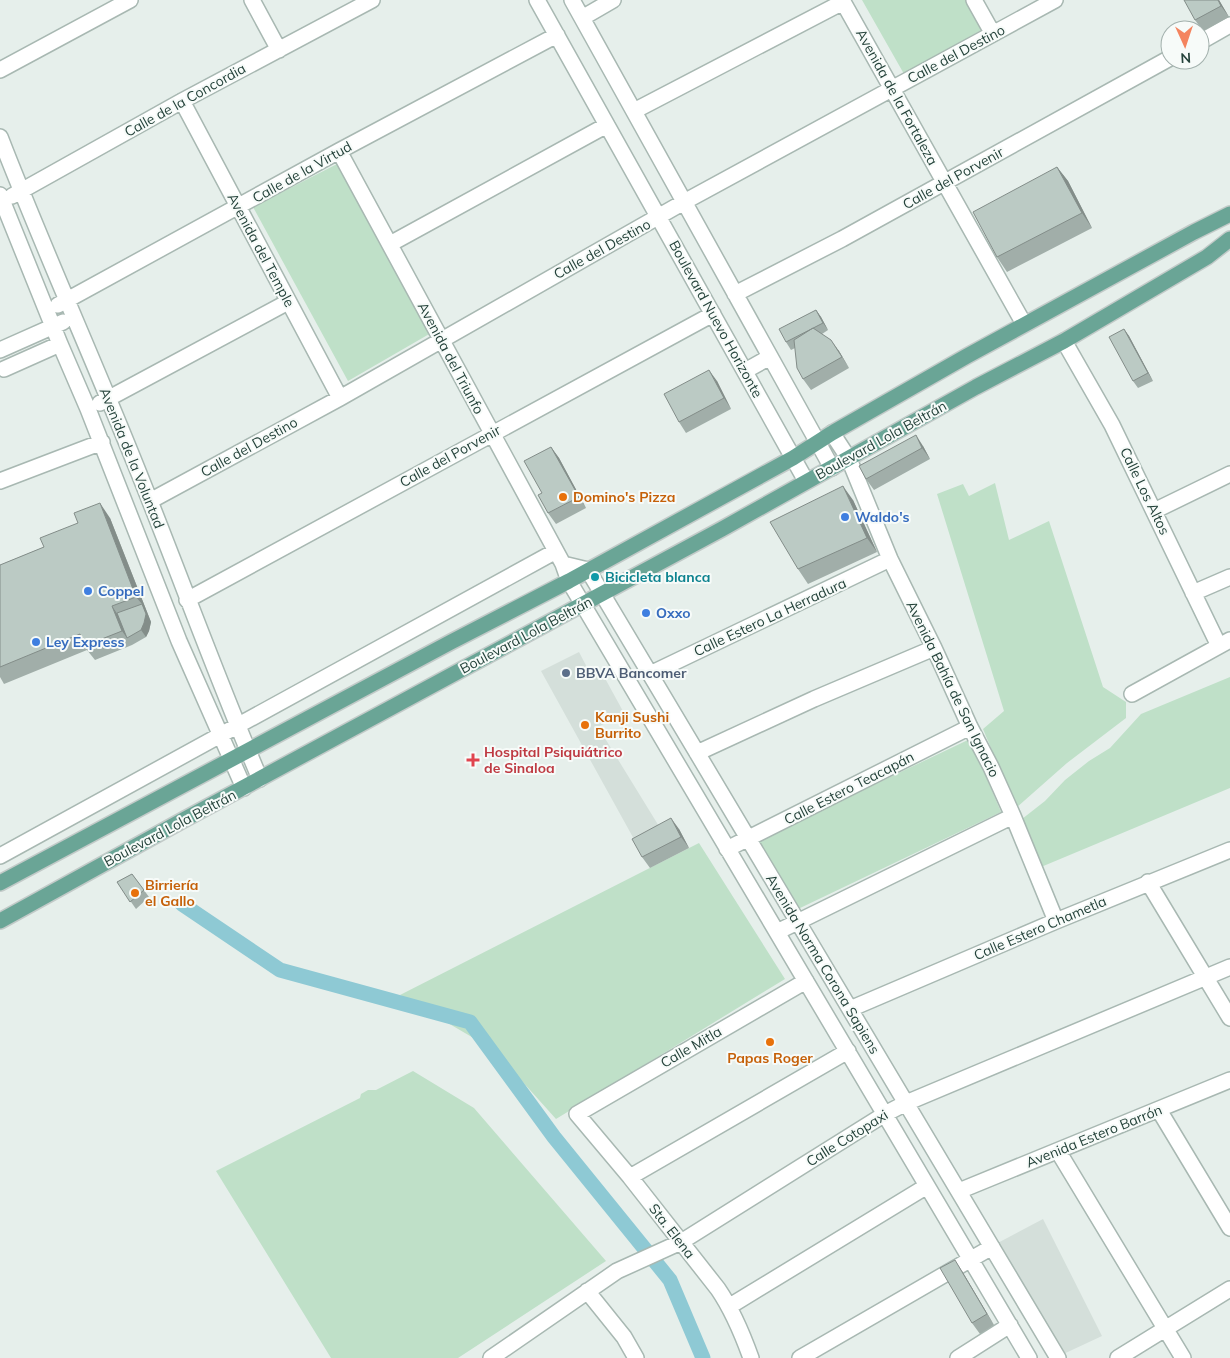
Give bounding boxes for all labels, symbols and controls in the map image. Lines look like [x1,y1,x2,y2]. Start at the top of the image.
north arrow [1160,20,1210,70]
street label: Calle del Destino [904,21,1008,87]
street label: Avenida de la Fortaleza [852,26,942,168]
text: N [1180,49,1191,67]
street label: Calle de la Concordia [121,59,249,141]
street label: Calle de la Virtud [249,137,355,207]
street label: Calle del Porvenir [899,142,1007,213]
street label: Avenida del Temple [223,190,299,310]
street label: Calle del Destino [550,215,654,283]
street label: Boulevard Nuevo Horizonte [665,237,767,401]
street label: Avenida del Triunfo [414,299,488,417]
street label: Avenida de la Voluntad [96,385,168,531]
street label: Boulevard Lola Beltrán [812,396,950,484]
street label: Calle del Destino [197,413,301,481]
street label: Calle del Porvenir [396,420,504,491]
street label: Calle Los Altos [1116,444,1174,538]
place label: Domino's Pizza [573,488,676,506]
marker: Domino's Pizza [557,491,569,503]
place label: Waldo's [855,508,910,526]
marker: Waldo's [839,511,851,523]
place label: Bicicleta blanca [605,568,710,586]
marker: Bicicleta blanca [589,571,601,583]
street label: Calle Estero La Herradura [691,574,849,660]
place label: Coppel [98,582,144,600]
marker: Coppel [82,585,94,597]
street label: Boulevard Lola Beltrán [457,593,595,677]
street label: Avenida Bahía de San Ignacio [902,598,1004,780]
place label: Oxxo [656,604,691,622]
marker: Oxxo [640,607,652,619]
place label: Ley Express [46,633,125,651]
marker: Ley Express [30,636,42,648]
place label: BBVA Bancomer [576,664,687,682]
marker: BBVA Bancomer [560,667,572,679]
place label: Kanji Sushi Burrito [595,708,669,742]
marker: Kanji Sushi Burrito [579,719,591,731]
place label: Hospital Psiquiátrico de Sinaloa [484,743,623,777]
street label: Calle Estero Teacapán [781,747,917,829]
marker: Hospital Psiquiátrico de Sinaloa [466,753,480,767]
street label: Boulevard Lola Beltrán [101,786,239,870]
street label: Avenida Norma Corona Sapiens [762,871,884,1057]
place label: Birriería el Gallo [145,876,198,910]
marker: Birriería el Gallo [129,887,141,899]
street label: Calle Estero Chametla [971,892,1109,964]
street label: Calle Mitla [657,1022,725,1072]
marker: Papas Roger [764,1036,776,1048]
place label: Papas Roger [727,1049,813,1067]
street label: Avenida Estero Barrón [1023,1100,1165,1172]
street label: Calle Cotopaxi [803,1106,891,1170]
street label: Sta. Elena [645,1200,699,1262]

